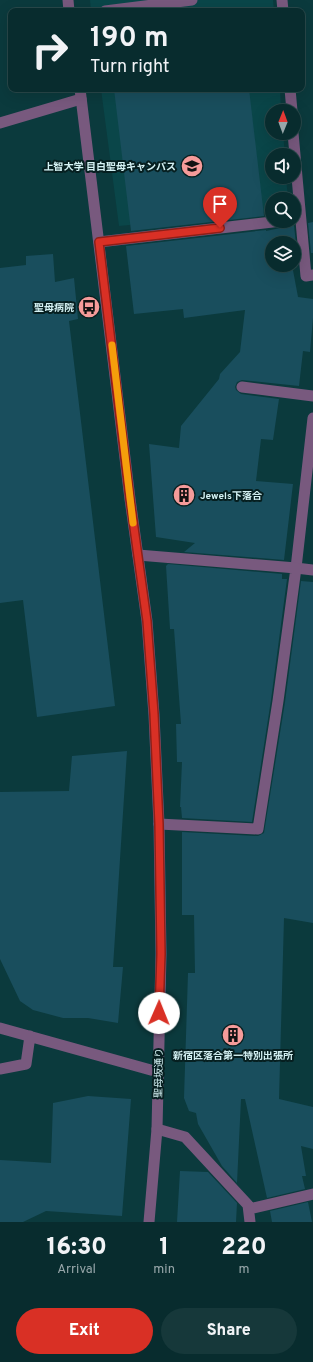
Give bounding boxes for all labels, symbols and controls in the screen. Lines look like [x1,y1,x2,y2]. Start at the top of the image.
text: 190 m [90,21,168,57]
icon: right [24,24,76,76]
text: Turn right [90,56,170,79]
north arrow [265,104,301,140]
map controls [265,104,301,272]
button: sound [265,148,301,184]
school or university icon: 上智大学 目白聖母キャンパス [179,153,205,179]
place label: 上智大学 目白聖母キャンパス [44,161,176,174]
pin [203,187,237,228]
button: search [265,192,301,228]
icon: arrive [209,193,231,215]
button: layers [265,236,301,272]
bus stop icon: 聖母病院 [76,294,102,320]
place label: 聖母病院 [34,302,74,315]
building icon: Jewels下落合 [171,482,197,508]
place label: Jewels下落合 [200,490,262,503]
position arrow [138,992,180,1034]
building icon: 新宿区落合第一特別出張所 [220,1022,246,1048]
street label: 聖母坂通り [153,1048,166,1098]
place label: 新宿区落合第一特別出張所 [173,1050,293,1063]
text: 16:30 [46,1233,107,1263]
text: 1 [159,1233,169,1263]
text: 220 [221,1233,267,1263]
text: Arrival [57,1262,96,1278]
text: min [153,1262,175,1278]
text: m [238,1262,249,1278]
button: Exit [16,1308,153,1354]
button: Share [161,1308,297,1354]

